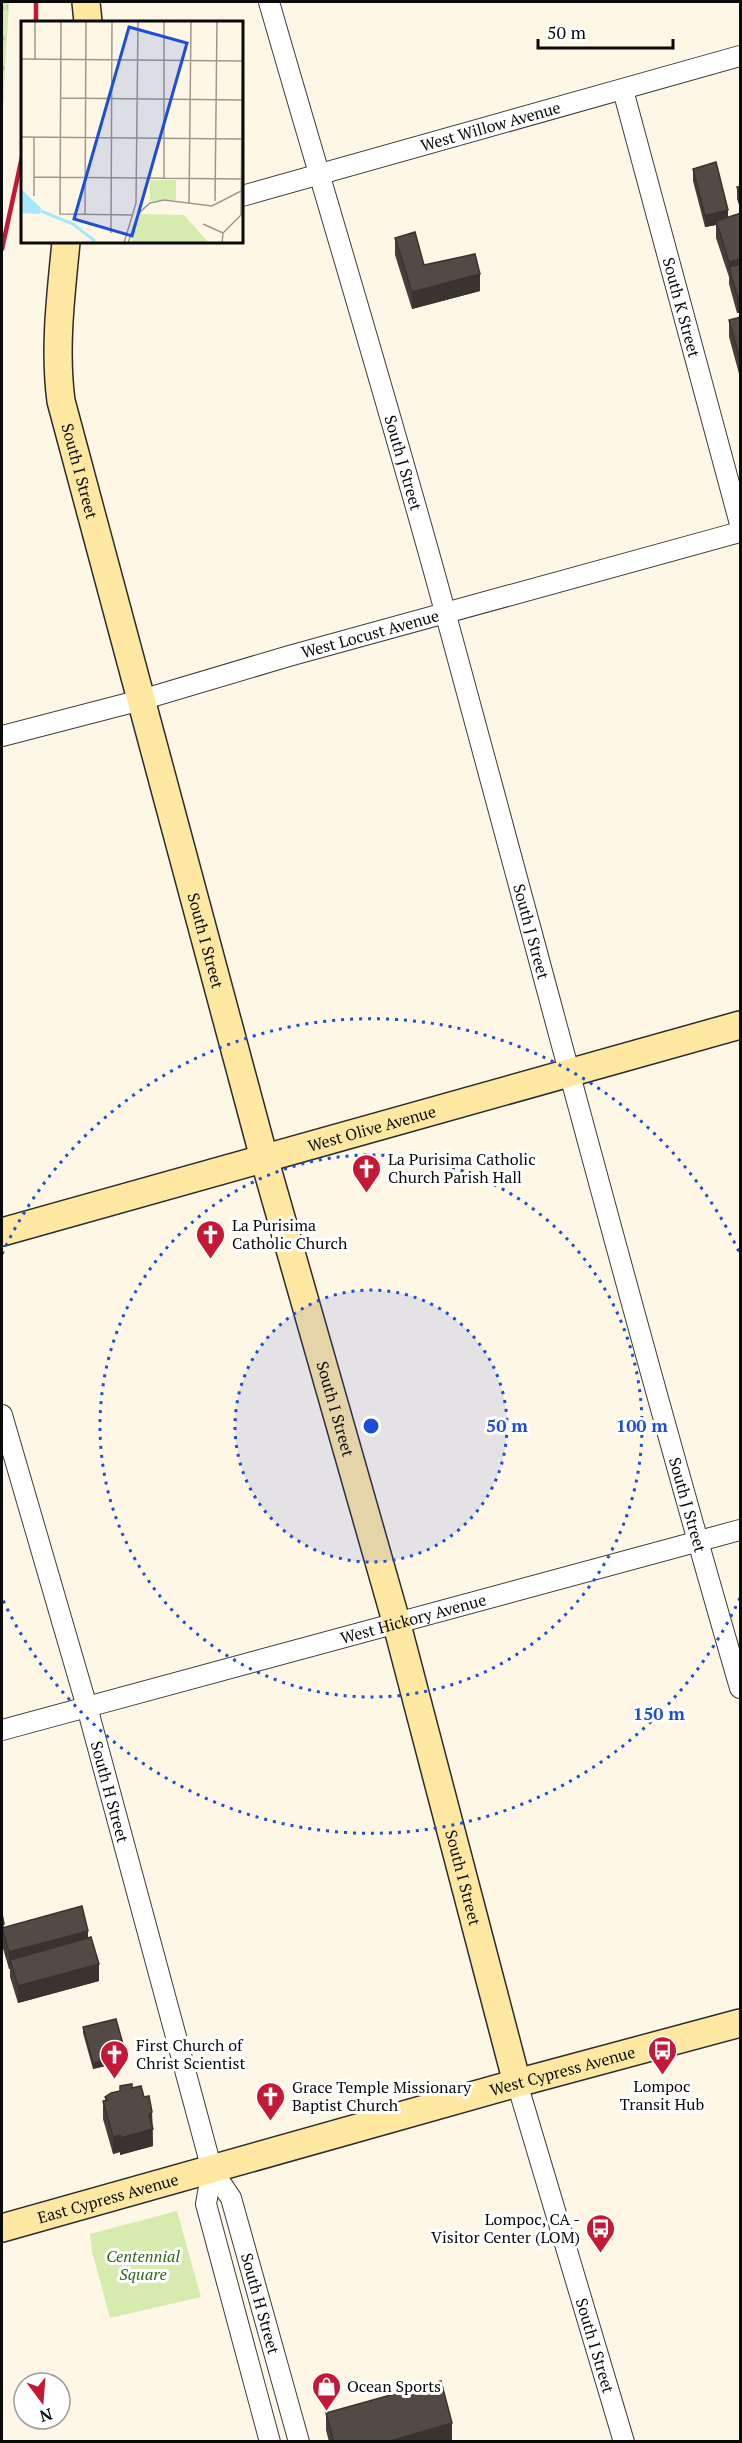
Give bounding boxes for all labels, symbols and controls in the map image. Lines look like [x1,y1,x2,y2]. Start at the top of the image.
scale bar [538,12,673,50]
text: 50 m [547,20,587,44]
inset map [21,21,243,243]
street label: West Willow Avenue [418,96,563,156]
street label: South K Street [658,255,706,360]
street label: South J Street [379,413,427,513]
street label: South I Street [56,421,103,521]
street label: West Locust Avenue [299,604,441,663]
street label: South J Street [508,881,555,982]
street label: South I Street [182,890,229,991]
street label: West Olive Avenue [305,1100,438,1157]
place label: La Purisima Catholic Church Parish Hall [388,1148,536,1188]
church icon: La Purisima Catholic Church Parish Hall [351,1152,383,1194]
place label: La Purisima Catholic Church [232,1214,348,1254]
church icon: La Purisima Catholic Church [195,1218,227,1260]
street label: South I Street [311,1359,360,1459]
text: 50 m [486,1413,528,1437]
text: 100 m [616,1413,668,1437]
centre of rings [361,1416,381,1436]
street label: South J Street [664,1455,712,1555]
street label: West Hickory Avenue [338,1588,489,1649]
text: 150 m [633,1701,685,1725]
street label: South H Street [86,1739,134,1845]
street label: South I Street [440,1827,486,1928]
place label: First Church of Christ Scientist [136,2034,245,2074]
bus stop icon: Lompoc Transit Hub [646,2034,678,2076]
church icon: First Church of Christ Scientist [99,2038,131,2080]
street label: West Cypress Avenue [487,2041,638,2101]
place label: Lompoc Transit Hub [620,2075,704,2115]
place label: Grace Temple Missionary Baptist Church [292,2076,472,2116]
church icon: Grace Temple Missionary Baptist Church [255,2080,287,2122]
street label: East Cypress Avenue [35,2168,181,2228]
place label: Lompoc, CA - Visitor Center (LOM) [431,2208,580,2248]
bus stop icon: Lompoc, CA - Visitor Center (LOM) [585,2212,617,2254]
park label: Centennial Square [106,2245,180,2285]
street label: South H Street [236,2250,285,2357]
street label: South I Street [571,2295,620,2396]
shop icon: Ocean Sports [310,2370,342,2412]
north arrow [12,2371,72,2431]
place label: Ocean Sports [347,2375,441,2397]
text: N [37,2403,55,2428]

